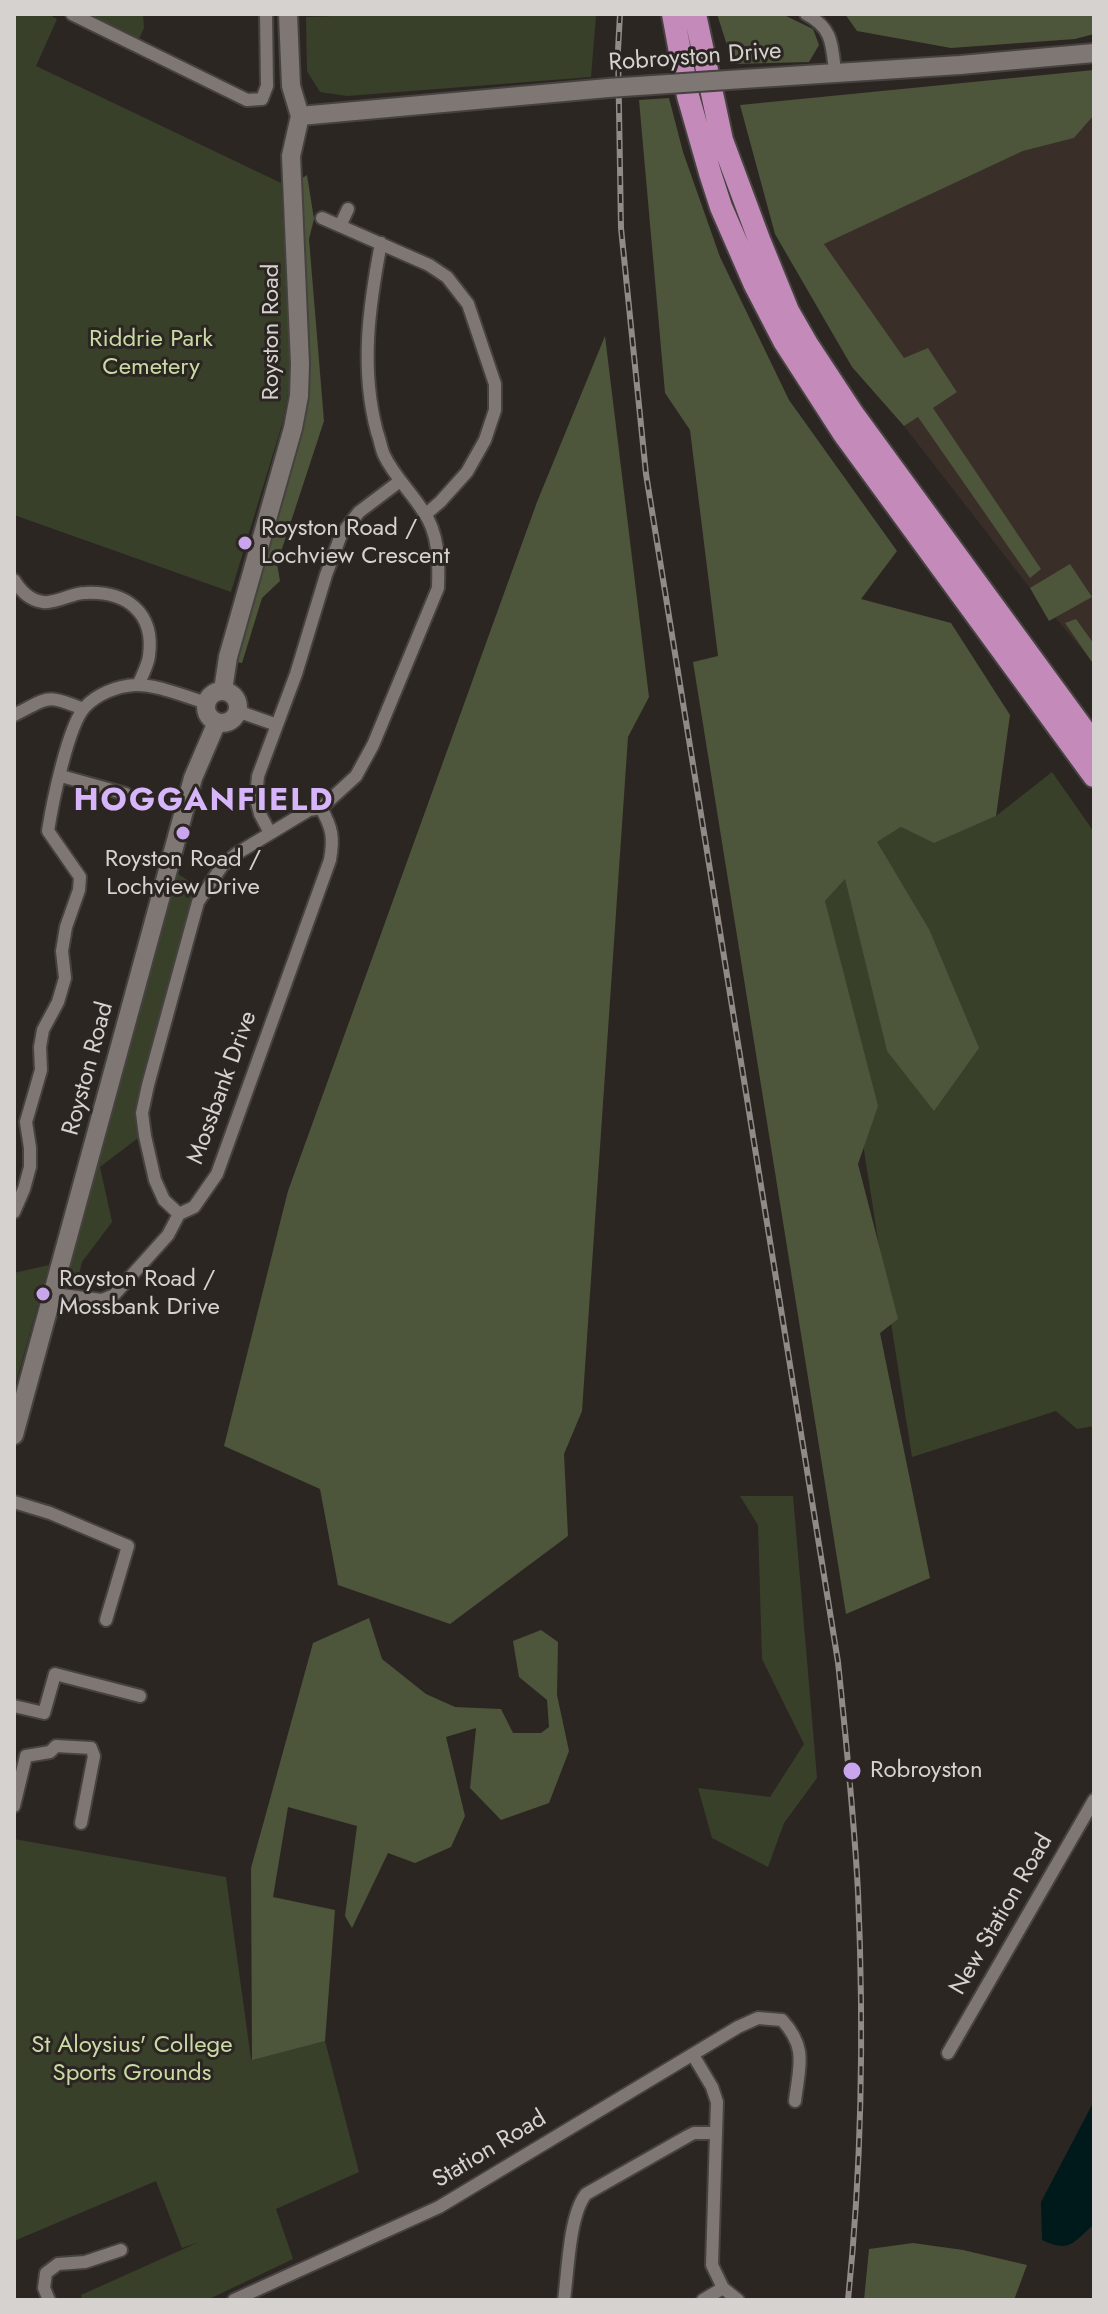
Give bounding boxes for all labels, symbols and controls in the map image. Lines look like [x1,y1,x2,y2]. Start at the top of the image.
street label: Robroyston Drive [608,38,782,78]
street label: Royston Road [258,264,286,400]
park label: Riddrie Park Cemetery [89,326,213,382]
place label: Royston Road / Lochview Crescent [261,515,450,571]
marker: Royston Road / Lochview Crescent [236,534,254,552]
district label: HOGGANFIELD [73,783,335,821]
marker: Royston Road / Lochview Drive [174,824,192,842]
place label: Royston Road / Lochview Drive [105,846,261,902]
street label: Royston Road [57,999,121,1139]
street label: Mossbank Drive [182,1008,264,1168]
place label: Royston Road / Mossbank Drive [59,1266,220,1322]
marker: Royston Road / Mossbank Drive [34,1285,52,1303]
place label: Robroyston [870,1757,983,1785]
marker: Robroyston [841,1760,863,1782]
street label: New Station Road [944,1829,1060,2001]
park label: St Aloysius' College Sports Grounds [31,2032,233,2088]
street label: Station Road [428,2105,552,2195]

